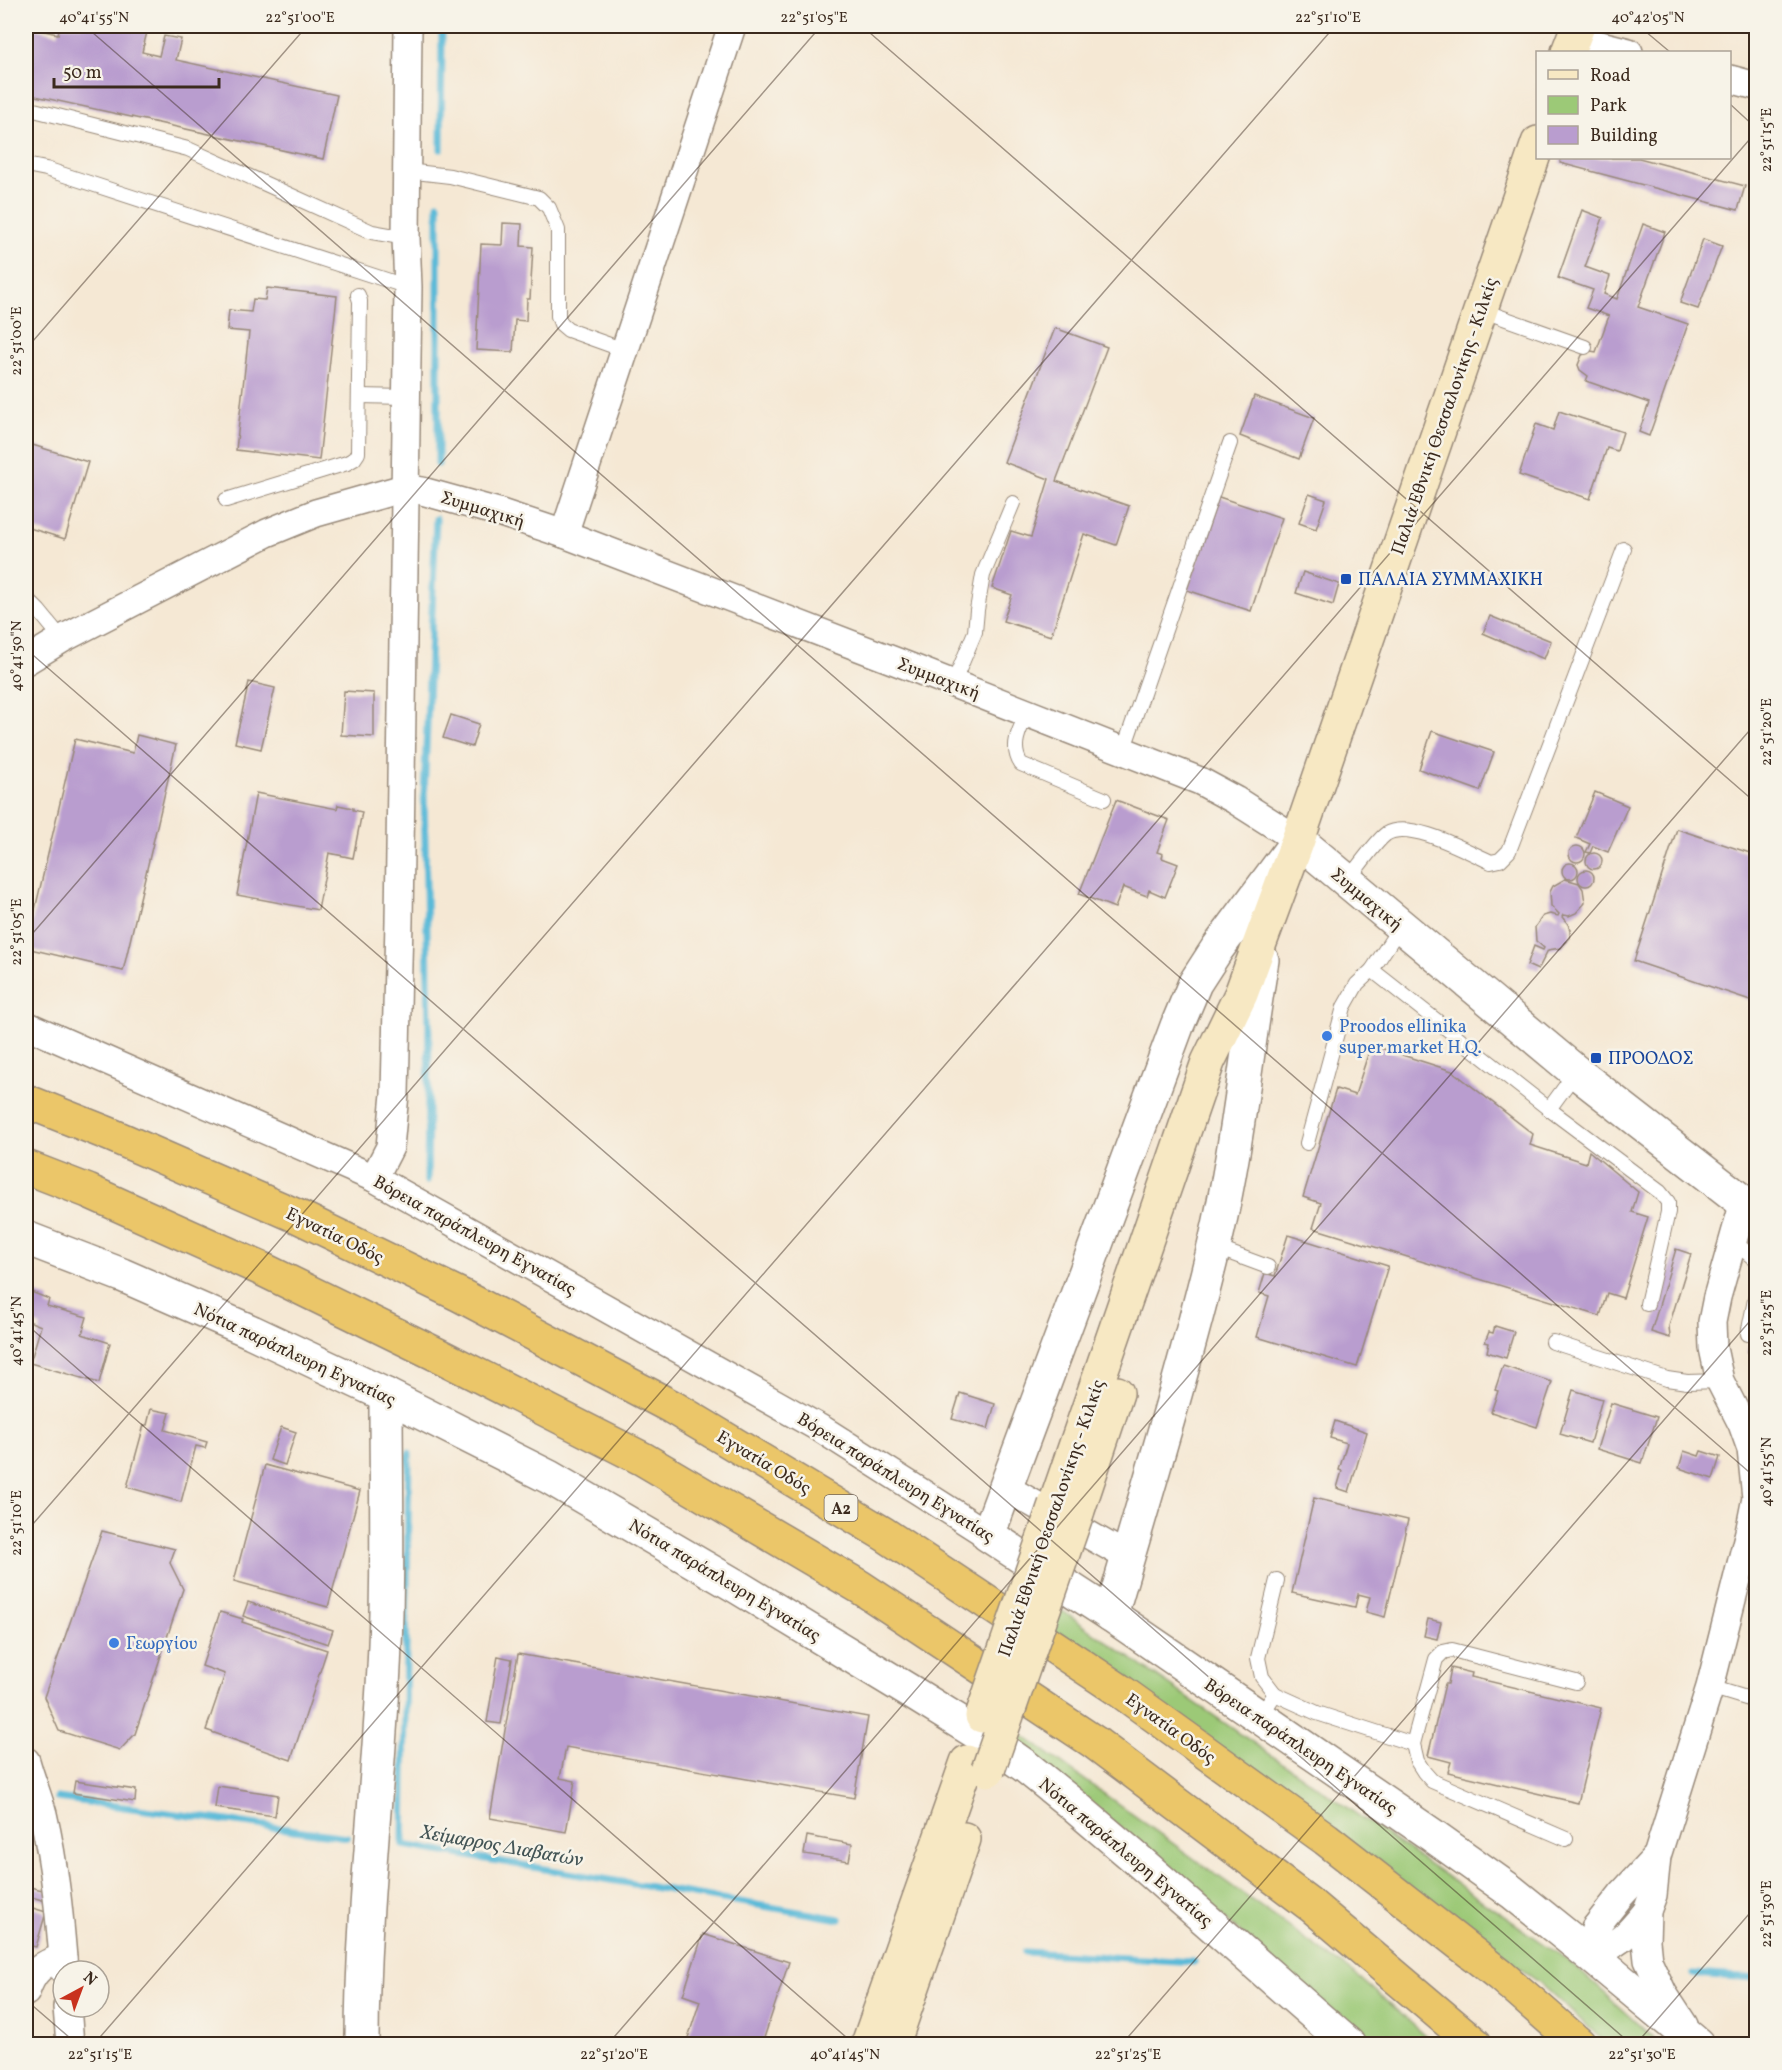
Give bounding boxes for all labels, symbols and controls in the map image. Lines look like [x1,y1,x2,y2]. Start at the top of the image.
text: 40°41'55"N [59,8,129,29]
text: 22°51'00"E [265,8,335,29]
text: 22°51'05"E [780,8,848,29]
text: 22°51'10"E [1295,8,1361,29]
text: 40°42'05"N [1611,8,1685,29]
scale bar [54,51,219,89]
legend [1536,51,1731,159]
text: 50 m [63,61,102,86]
text: Road [1590,64,1631,89]
text: Park [1590,94,1627,119]
text: 22°51'15"E [1757,108,1778,172]
text: Building [1590,124,1658,149]
street label: Παλιά Εθνική Θεσσαλονίκης - Κιλκίς [1386,274,1505,559]
text: 22°51'00"E [7,306,28,376]
street label: Συμμαχική [437,486,528,535]
place label: ΠΑΛΑΙΑ ΣΥΜΜΑΧΙΚΗ [1358,568,1543,593]
marker: ΠΑΛΑΙΑ ΣΥΜΜΑΧΙΚΗ [1339,572,1353,586]
text: 40°41'50"N [7,620,28,692]
street label: Συμμαχική [893,652,984,707]
text: 22°51'20"E [1757,698,1778,766]
street label: Συμμαχική [1325,863,1407,938]
text: 22°51'05"E [7,898,28,966]
place label: Proodos ellinika super market H.Q. [1339,1015,1482,1061]
marker: Proodos ellinika super market H.Q. [1320,1029,1334,1043]
place label: ΠΡΟΟΔΟΣ [1608,1047,1693,1072]
marker: ΠΡΟΟΔΟΣ [1589,1051,1603,1065]
street label: Βόρεια παράπλευρη Εγνατίας [368,1170,580,1303]
street label: Εγνατία Οδός [281,1202,387,1271]
text: 22°51'25"E [1757,1290,1778,1356]
text: 40°41'45"N [7,1296,28,1366]
street label: Νότια παράπλευρη Εγνατίας [189,1297,399,1413]
street label: Παλιά Εθνική Θεσσαλονίκης - Κιλκίς [993,1376,1112,1661]
street label: Βόρεια παράπλευρη Εγνατίας [792,1407,999,1549]
street label: Εγνατία Οδός [711,1425,815,1501]
text: 40°41'55"N [1757,1437,1778,1507]
text: 22°51'10"E [7,1490,28,1556]
road number: Α2 [824,1495,858,1521]
street label: Νότια παράπλευρη Εγνατίας [623,1514,825,1649]
place label: Γεωργίου [126,1632,198,1657]
marker: Γεωργίου [107,1636,121,1650]
street label: Βόρεια παράπλευρη Εγνατίας [1199,1673,1402,1821]
street label: Εγνατία Οδός [1120,1688,1220,1770]
street label: Νότια παράπλευρη Εγνατίας [1033,1773,1217,1934]
water label: Χείμαρρος Διαβατών [417,1819,585,1875]
text: 22°51'30"E [1757,1880,1778,1948]
north arrow [51,1959,111,2019]
text: N [78,1967,101,1992]
text: 22°51'15"E [68,2045,132,2066]
text: 22°51'20"E [580,2045,648,2066]
text: 40°41'45"N [810,2045,880,2066]
text: 22°51'25"E [1095,2045,1161,2066]
text: 22°51'30"E [1608,2045,1676,2066]

